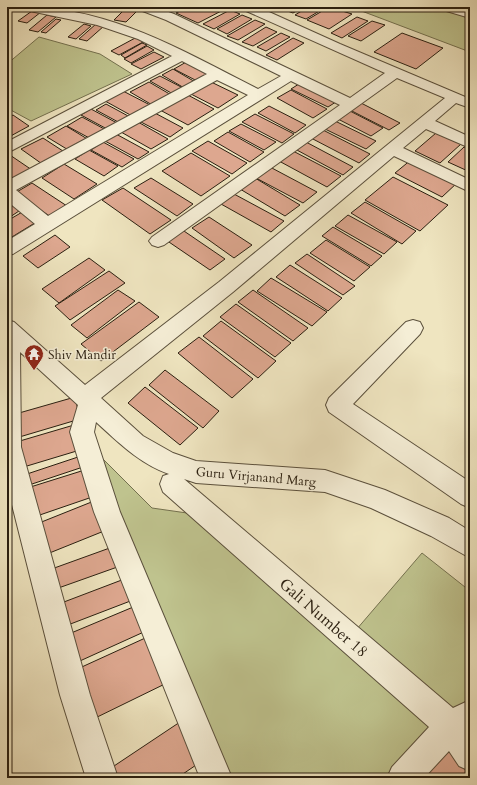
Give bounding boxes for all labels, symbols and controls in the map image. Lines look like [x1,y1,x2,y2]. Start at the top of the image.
temple icon: Shiv Mandir [23,343,45,371]
place label: Shiv Mandir [48,346,116,364]
street label: Guru Virjanand Marg [195,463,318,491]
street label: Gali Number 18 [274,573,372,662]

